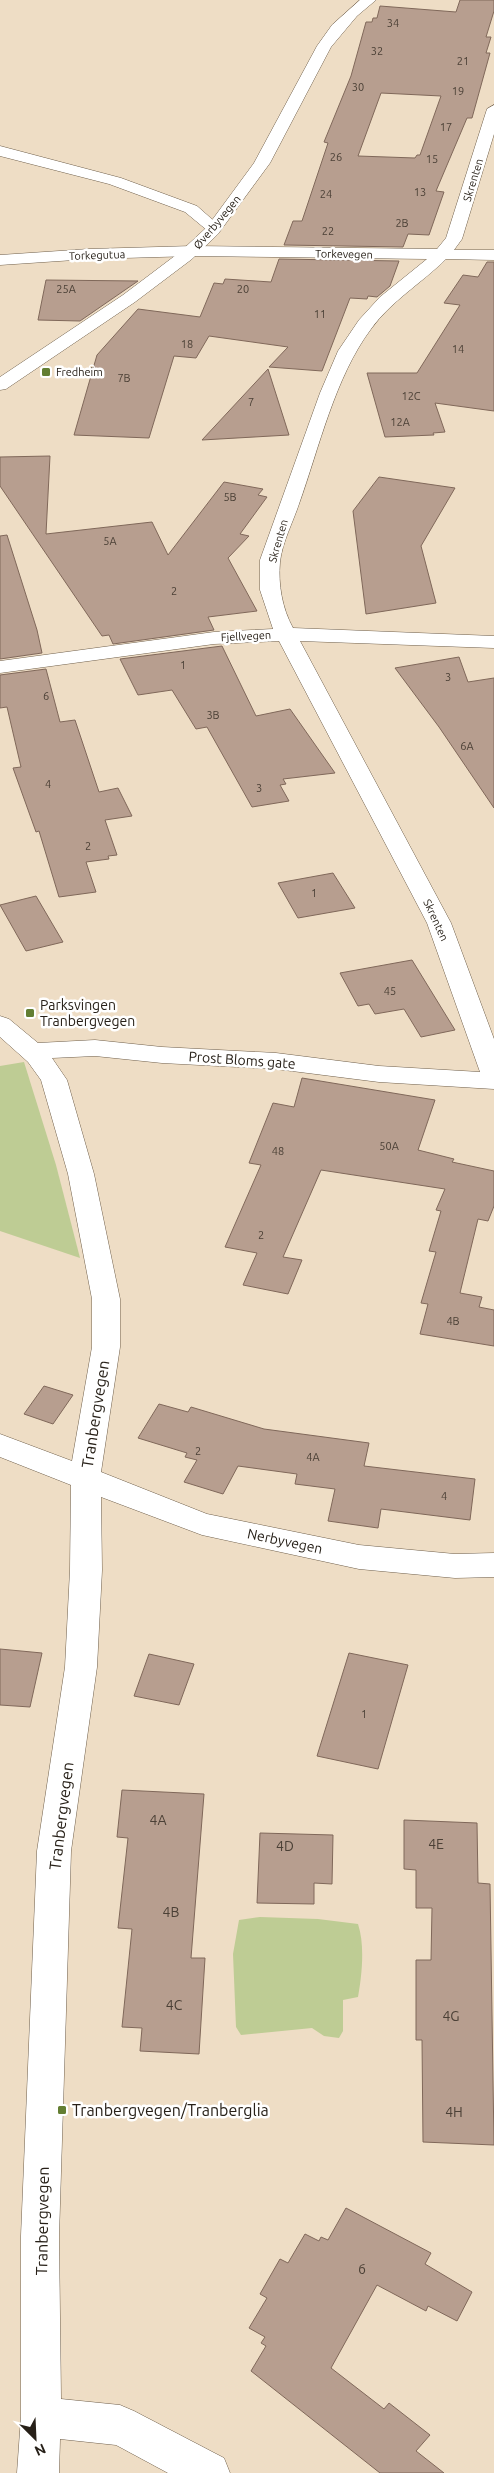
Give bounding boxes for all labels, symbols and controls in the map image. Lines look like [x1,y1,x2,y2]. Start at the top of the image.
house number: 34 [387,17,399,29]
house number: 32 [371,45,383,57]
house number: 21 [457,55,469,67]
house number: 30 [352,81,364,93]
house number: 19 [452,85,464,97]
house number: 17 [440,121,452,133]
house number: 26 [330,151,342,163]
house number: 15 [426,153,438,165]
street label: Skrenten [461,157,485,203]
house number: 13 [414,186,426,198]
house number: 24 [320,188,332,200]
street label: Øverbyvegen [191,193,243,251]
house number: 2B [395,217,409,229]
house number: 22 [322,225,334,237]
street label: Torkevegen [315,247,373,261]
street label: Torkegutua [69,248,125,262]
house number: 25A [56,283,77,295]
house number: 20 [237,283,249,295]
house number: 11 [314,308,326,320]
house number: 18 [181,338,193,350]
house number: 14 [452,343,464,355]
marker: Fredheim [40,366,52,378]
place label: Fredheim [56,366,103,378]
house number: 7B [117,372,131,384]
house number: 12C [401,390,421,402]
house number: 7 [248,396,254,408]
house number: 12A [390,416,411,428]
house number: 5B [223,491,237,503]
street label: Skrenten [266,518,290,564]
house number: 5A [103,535,118,547]
house number: 2 [171,585,177,597]
street label: Fjellvegen [221,629,271,643]
house number: 1 [180,659,186,671]
house number: 3 [445,671,451,683]
house number: 6 [43,690,49,702]
house number: 3B [206,709,220,721]
house number: 6A [460,740,475,752]
house number: 4 [45,778,51,790]
house number: 3 [256,782,262,794]
house number: 2 [85,840,91,852]
house number: 1 [311,887,317,899]
street label: Skrenten [421,897,451,943]
house number: 45 [384,985,396,997]
place label: Parksvingen Tranbergvegen [40,997,135,1029]
marker: Parksvingen Tranbergvegen [24,1007,36,1019]
street label: Prost Bloms gate [188,1048,296,1072]
house number: 50A [379,1140,400,1152]
house number: 48 [272,1145,284,1157]
house number: 2 [258,1229,264,1241]
house number: 4B [446,1315,460,1327]
street label: Tranbergvegen [78,1359,112,1469]
house number: 2 [195,1445,201,1457]
house number: 4A [306,1451,321,1463]
house number: 4 [441,1490,447,1502]
street label: Nerbyvegen [246,1525,324,1557]
house number: 1 [361,1708,367,1720]
street label: Tranbergvegen [45,1761,77,1871]
house number: 4A [150,1812,167,1828]
house number: 4E [428,1836,444,1852]
house number: 4D [276,1838,294,1854]
house number: 4B [163,1904,179,1920]
house number: 4C [166,1997,183,2013]
house number: 4G [442,2008,460,2024]
place label: Tranbergvegen/Tranberglia [72,2101,269,2119]
marker: Tranbergvegen/Tranberglia [56,2104,68,2116]
house number: 4H [445,2104,463,2120]
street label: Tranbergvegen [32,2166,52,2276]
house number: 6 [358,2261,366,2277]
north arrow [10,2413,60,2463]
text: N [32,2440,48,2459]

